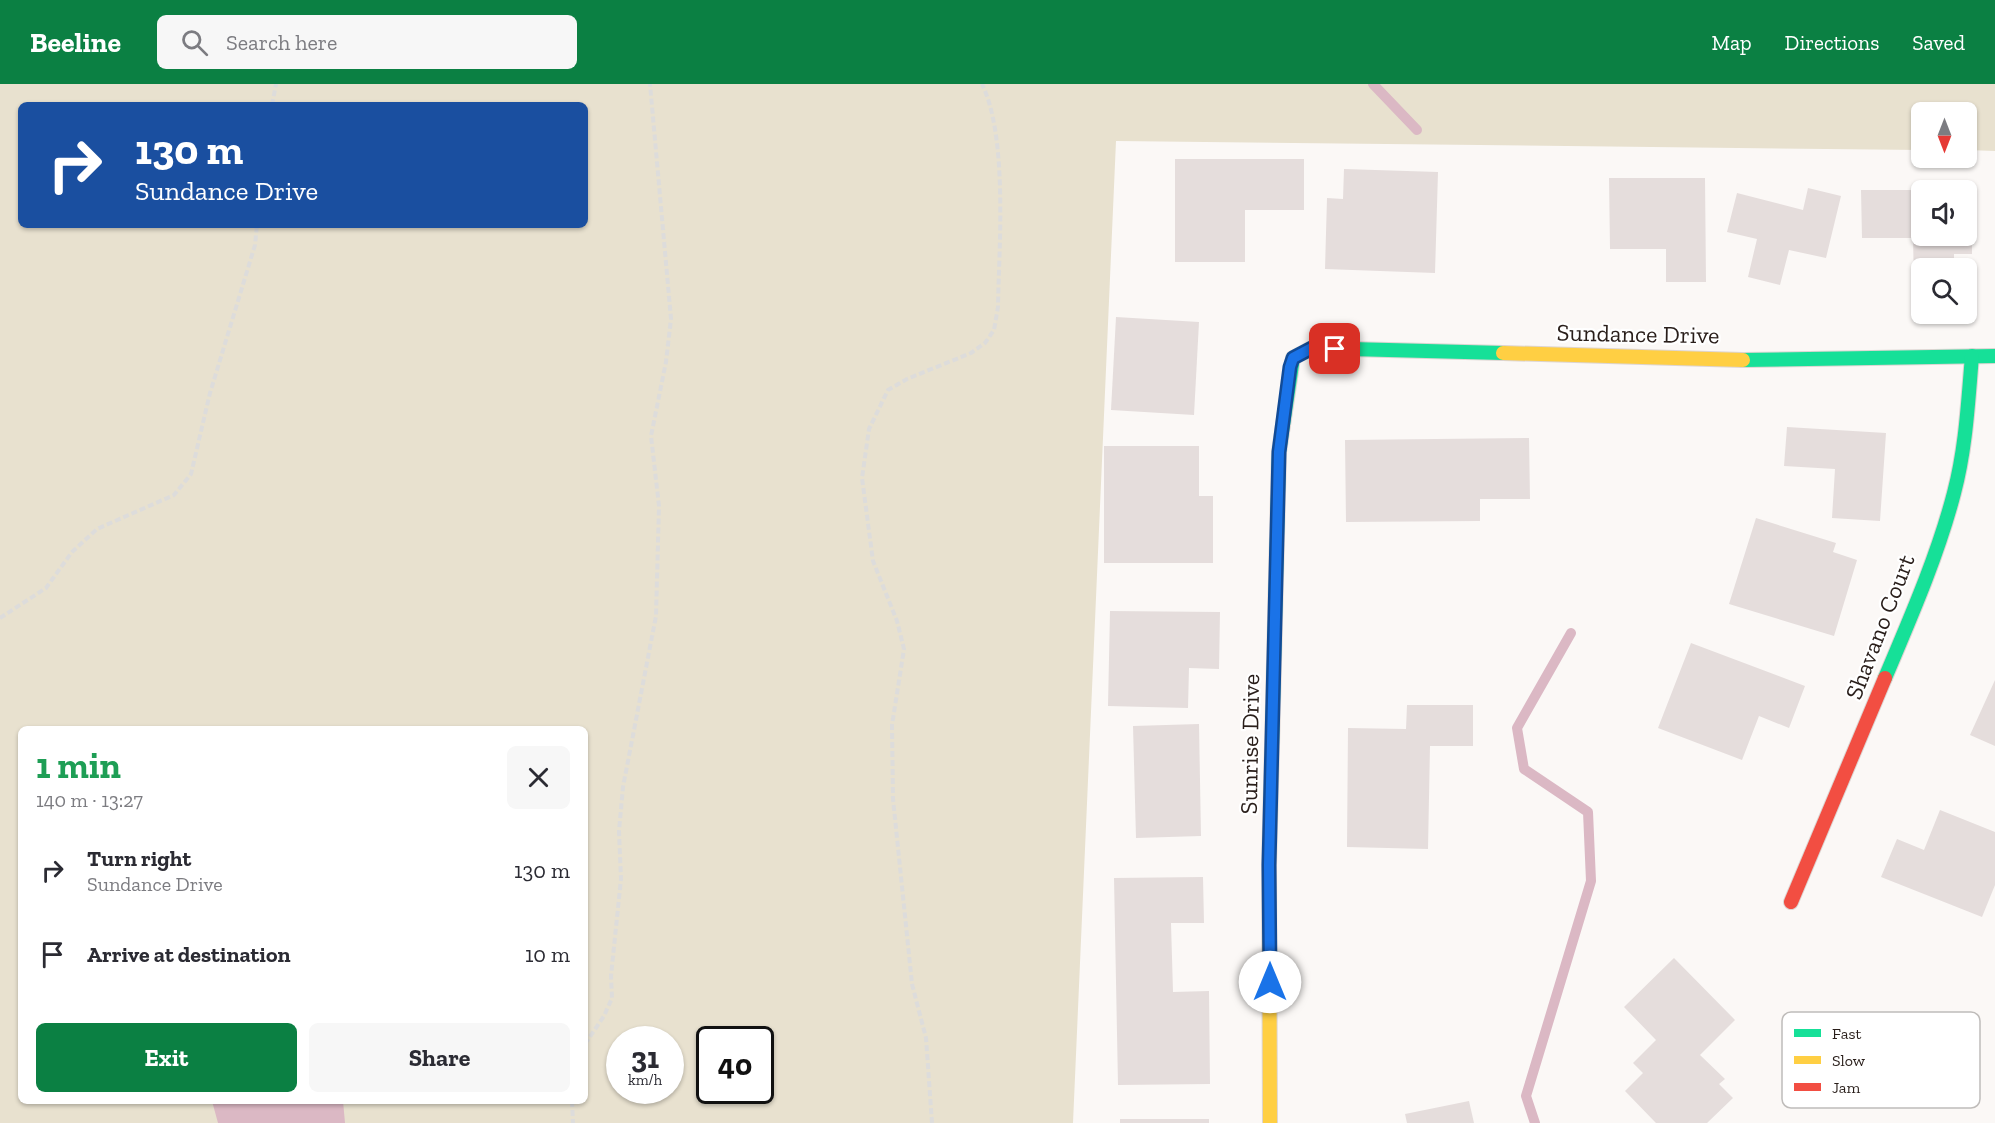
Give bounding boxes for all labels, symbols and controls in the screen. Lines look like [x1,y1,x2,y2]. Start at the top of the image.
search box [157,15,577,69]
text: Beeline [30,26,121,59]
icon: search [178,26,211,59]
text: Search here [226,29,337,56]
text: Map [1712,30,1752,55]
text: Directions [1785,30,1879,55]
text: Saved [1912,30,1965,55]
north arrow [1911,102,1977,168]
map controls [1911,102,1977,324]
text: 130 m [135,124,243,175]
icon: right [36,126,114,204]
text: Sundance Drive [135,175,318,207]
button: sound [1911,180,1977,246]
button: search [1911,258,1977,324]
street label: Sundance Drive [1556,318,1720,349]
pin [1309,323,1360,374]
icon: arrive [1318,332,1351,365]
street label: Shavano Court [1839,550,1921,703]
street label: Sunrise Drive [1234,673,1265,815]
text: 1 min [36,744,121,787]
button: close [507,746,570,809]
text: 140 m · 13:27 [36,788,143,812]
text: Turn right [87,845,191,872]
icon: right [36,854,69,887]
text: 130 m [514,857,570,884]
text: Sundance Drive [87,872,223,896]
icon: arrive [36,938,69,971]
text: Arrive at destination [87,941,290,968]
text: 10 m [525,941,570,968]
position arrow [1238,950,1302,1014]
legend [1782,1012,1980,1108]
button: Exit [36,1023,297,1092]
button: Share [309,1023,570,1092]
text: Fast [1832,1024,1861,1043]
speed limit sign: 40 [696,1026,774,1104]
text: 31 [631,1040,659,1076]
text: Slow [1832,1051,1866,1070]
text: km/h [628,1071,662,1089]
text: Jam [1832,1078,1861,1097]

